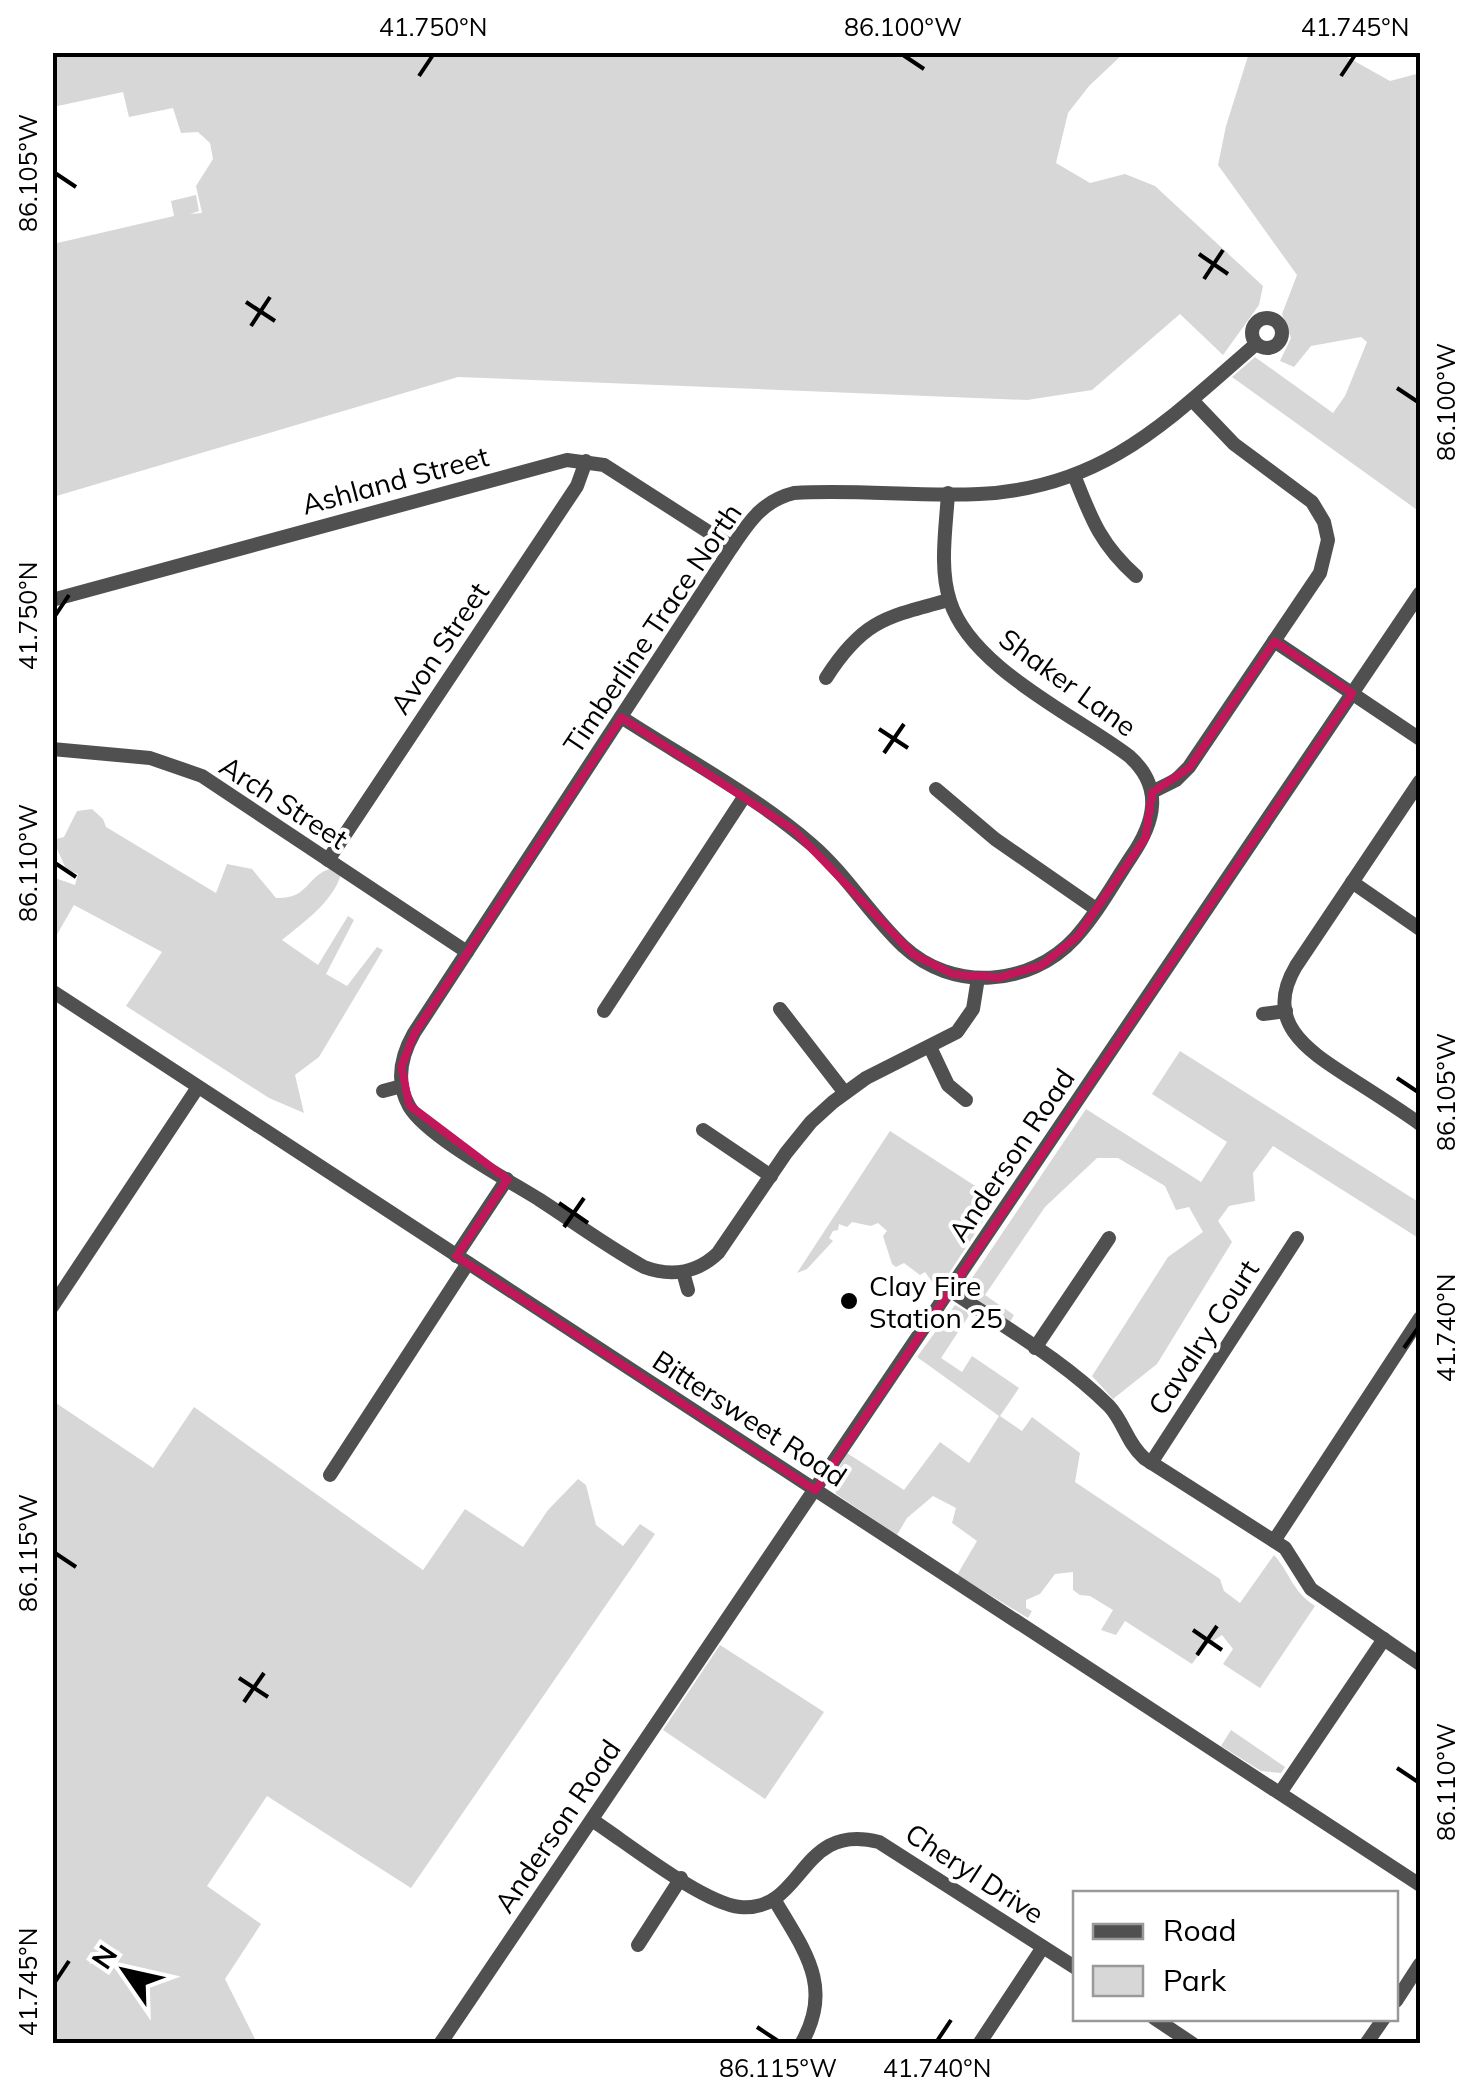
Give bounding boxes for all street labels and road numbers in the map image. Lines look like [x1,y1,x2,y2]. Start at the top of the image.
street label: Ashland Street [298,438,493,522]
street label: Timberline Trace North [555,496,749,760]
street label: Avon Street [382,575,496,721]
street label: Shaker Lane [993,620,1143,744]
street label: Arch Street [213,748,355,856]
street label: Anderson Road [940,1062,1082,1248]
street label: Cavalry Court [1140,1253,1266,1421]
street label: Bittersweet Road [647,1342,853,1494]
street label: Anderson Road [486,1733,628,1919]
street label: Cheryl Drive [899,1815,1051,1931]

